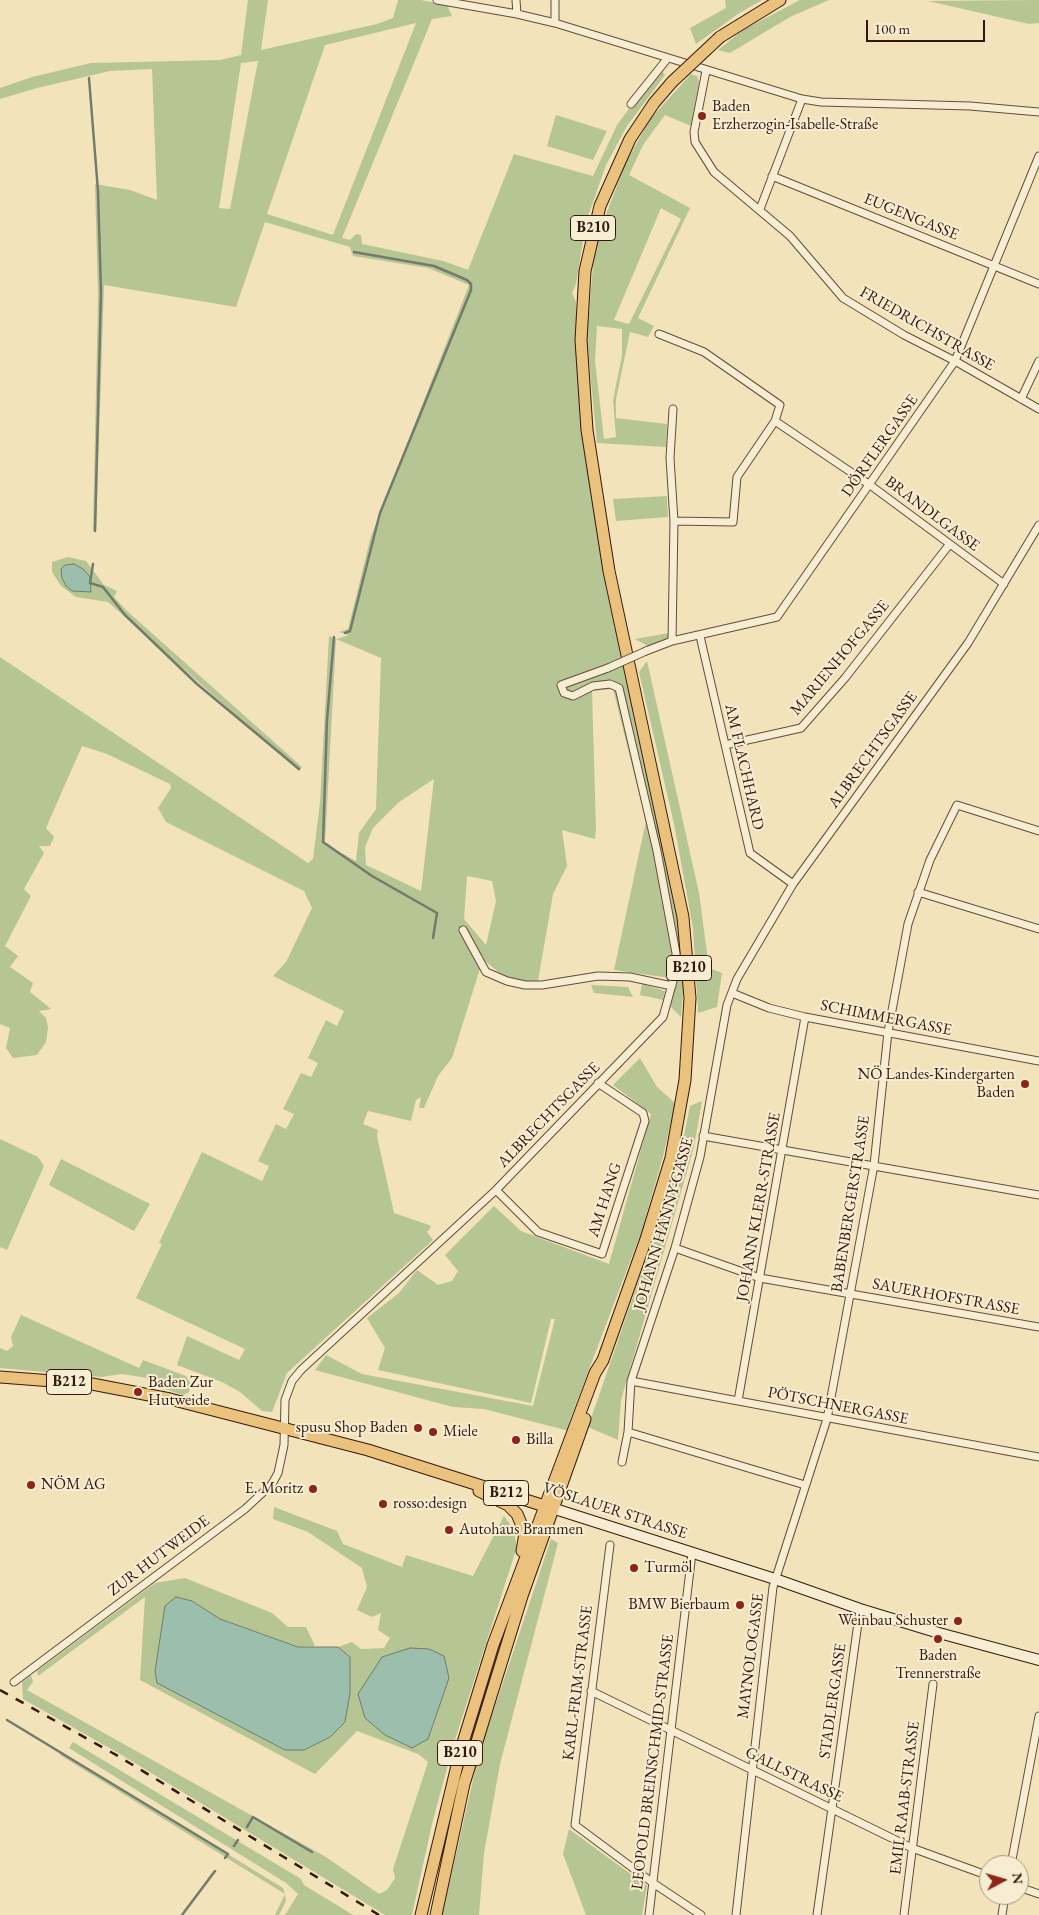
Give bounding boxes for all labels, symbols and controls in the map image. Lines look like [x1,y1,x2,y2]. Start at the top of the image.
scale bar [869,10,988,42]
text: 100 m [874,19,910,38]
place label: Baden Erzherzogin-Isabelle-Straße [712,97,878,135]
marker: Baden Erzherzogin-Isabelle-Straße [696,110,708,122]
street label: EUGENGASSE [861,189,961,245]
road number: B210 [570,216,616,240]
street label: FRIEDRICHSTRASSE [856,283,998,375]
street label: DÖRFLERGASSE [838,391,922,501]
street label: BRANDLGASSE [881,472,983,556]
street label: MARIENHOFGASSE [786,597,894,719]
street label: ALBRECHTSGASSE [824,688,922,812]
street label: AM FLACHHARD [720,702,768,832]
road number: B210 [666,956,712,980]
street label: SCHIMMERGASSE [819,996,953,1040]
street label: ALBRECHTSGASSE [494,1058,604,1172]
place label: NÖ Landes-Kindergarten Baden [858,1065,1015,1103]
marker: NÖ Landes-Kindergarten Baden [1019,1078,1031,1090]
street label: JOHANN KLERR-STRASSE [733,1111,785,1303]
street label: BABENBERGERSTRASSE [828,1114,874,1294]
street label: JOHANN HANNY-GASSE [630,1135,698,1313]
street label: AM HANG [584,1160,626,1240]
street label: SAUERHOFSTRASSE [871,1275,1021,1319]
road number: B212 [46,1370,92,1394]
place label: Baden Zur Hutweide [148,1373,213,1411]
street label: PÖTSCHNERGASSE [766,1383,910,1429]
marker: Baden Zur Hutweide [132,1386,144,1398]
place label: spusu Shop Baden [296,1418,408,1438]
marker: spusu Shop Baden [412,1422,424,1434]
place label: Miele [443,1422,478,1442]
marker: Miele [427,1426,439,1438]
place label: Billa [526,1430,553,1450]
marker: Billa [510,1434,522,1446]
place label: NÖM AG [41,1475,106,1495]
marker: NÖM AG [25,1479,37,1491]
place label: E. Moritz [245,1479,303,1499]
street label: VÖSLAUER STRASSE [540,1479,690,1543]
road number: B212 [484,1480,528,1506]
marker: E. Moritz [307,1483,319,1495]
place label: rosso:design [393,1494,467,1514]
marker: rosso:design [377,1498,389,1510]
street label: ZUR HUTWEIDE [104,1512,214,1600]
place label: Autohaus Brammen [459,1520,583,1540]
marker: Autohaus Brammen [443,1524,455,1536]
place label: Turmöl [644,1558,692,1578]
marker: Turmöl [628,1562,640,1574]
street label: MAYNOLOGASSE [734,1592,768,1720]
place label: BMW Bierbaum [628,1595,730,1615]
marker: BMW Bierbaum [734,1599,746,1611]
street label: KARL-FRIM-STRASSE [559,1604,597,1762]
place label: Weinbau Schuster [838,1611,948,1631]
marker: Weinbau Schuster [952,1615,964,1627]
street label: LEOPOLD BREINSCHMID-STRASSE [628,1633,678,1891]
marker: Baden Trennerstraße [932,1633,944,1645]
street label: STADLERGASSE [815,1642,851,1760]
place label: Baden Trennerstraße [895,1646,981,1684]
street label: EMIL RAAB-STRASSE [886,1720,924,1876]
road number: B210 [438,1740,482,1766]
street label: GALLSTRASSE [742,1743,846,1807]
north arrow [979,1855,1029,1905]
text: N [1008,1872,1027,1885]

